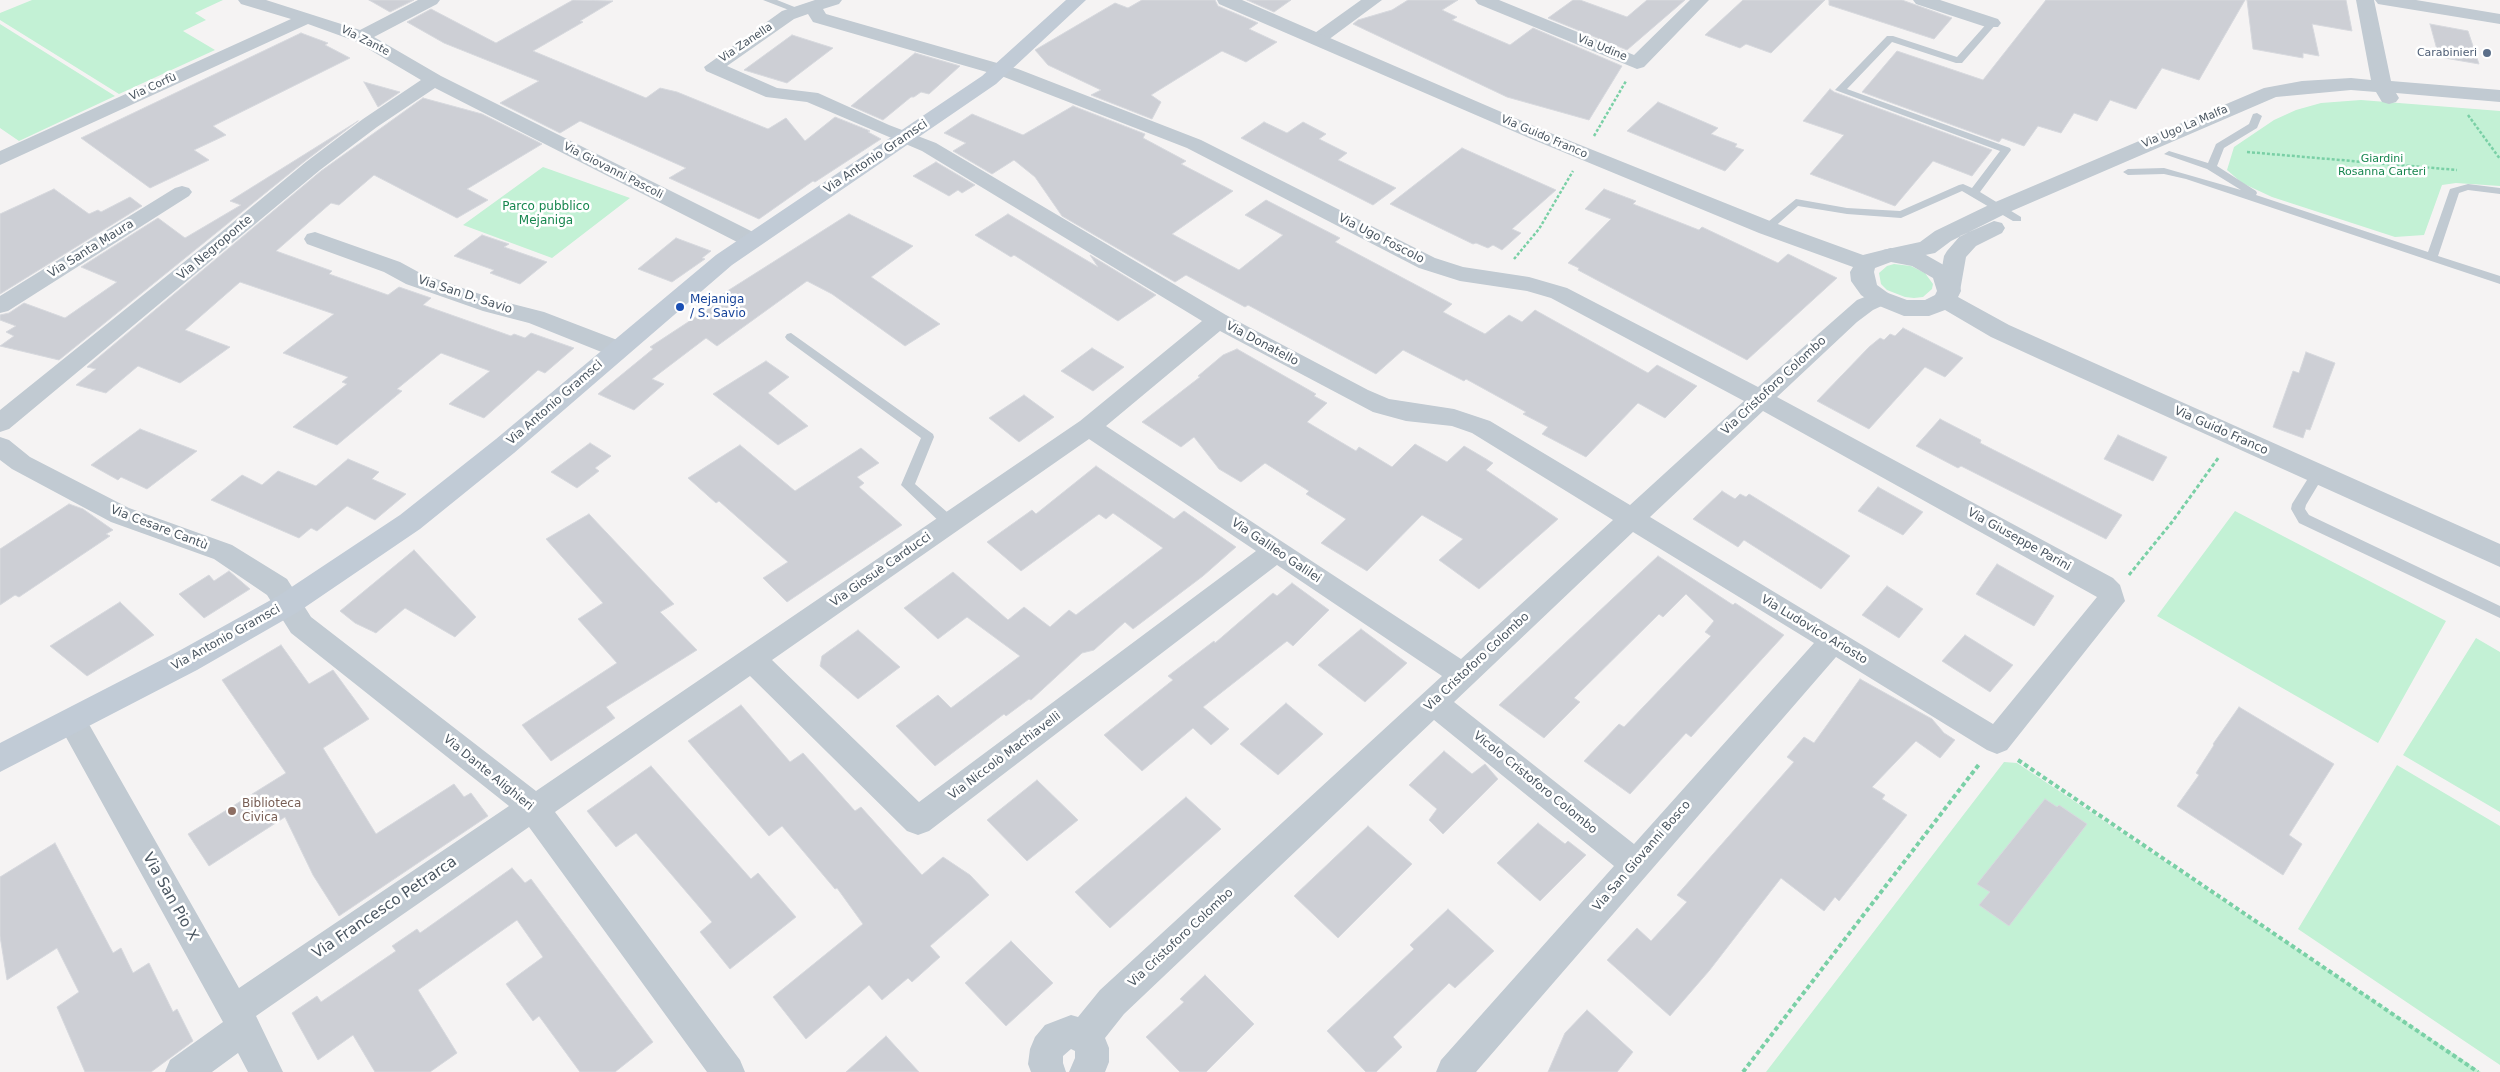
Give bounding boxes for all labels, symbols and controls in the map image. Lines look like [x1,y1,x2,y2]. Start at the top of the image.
street label: Via Zanella [717,20,775,66]
street label: Via Zante [338,23,392,59]
street label: Via Udine [1575,32,1629,64]
place label: Carabinieri [2417,46,2477,60]
marker: Carabinieri [2481,47,2493,59]
street label: Via Corfù [127,70,179,104]
street label: Via Ugo La Malfa [2140,103,2230,151]
street label: Via Guido Franco [1499,113,1589,161]
street label: Via Antonio Gramsci [821,117,931,197]
street label: Via Giovanni Pascoli [561,140,665,202]
park label: Giardini Rosanna Carteri [2338,152,2426,178]
park label: Parco pubblico Mejaniga [502,200,590,228]
street label: Via Ugo Foscolo [1336,211,1426,267]
street label: Via Negroponte [175,213,255,283]
street label: Via Santa Maura [45,217,137,281]
street label: Via San D. Savio [416,273,514,317]
place label: Mejaniga / S. Savio [690,293,746,321]
marker: Mejaniga / S. Savio [674,301,686,313]
street label: Via Donatello [1223,319,1301,369]
street label: Via Cristoforo Colombo [1719,334,1829,438]
street label: Via Antonio Gramsci [504,358,606,448]
street label: Via Guido Franco [2172,404,2270,458]
street label: Via Cesare Cantù [108,503,210,553]
street label: Via Giuseppe Parini [1965,506,2073,574]
street label: Via Galileo Galilei [1228,516,1324,586]
street label: Via Giosuè Carducci [828,530,934,610]
street label: Via Ludovico Ariosto [1758,592,1870,668]
street label: Via Antonio Gramsci [169,602,283,674]
street label: Via Cristoforo Colombo [1422,610,1532,714]
street label: Via Niccolò Machiavelli [946,709,1064,803]
street label: Vicolo Cristoforo Colombo [1470,729,1600,837]
street label: Via Dante Alighieri [440,732,536,814]
place label: Biblioteca Civica [242,797,301,825]
street label: Via San Giovanni Bosco [1590,798,1694,914]
marker: Biblioteca Civica [226,805,238,817]
street label: Via San Pio X [138,850,202,944]
street label: Via Francesco Petrarca [309,853,461,963]
street label: Via Cristoforo Colombo [1126,886,1236,990]

